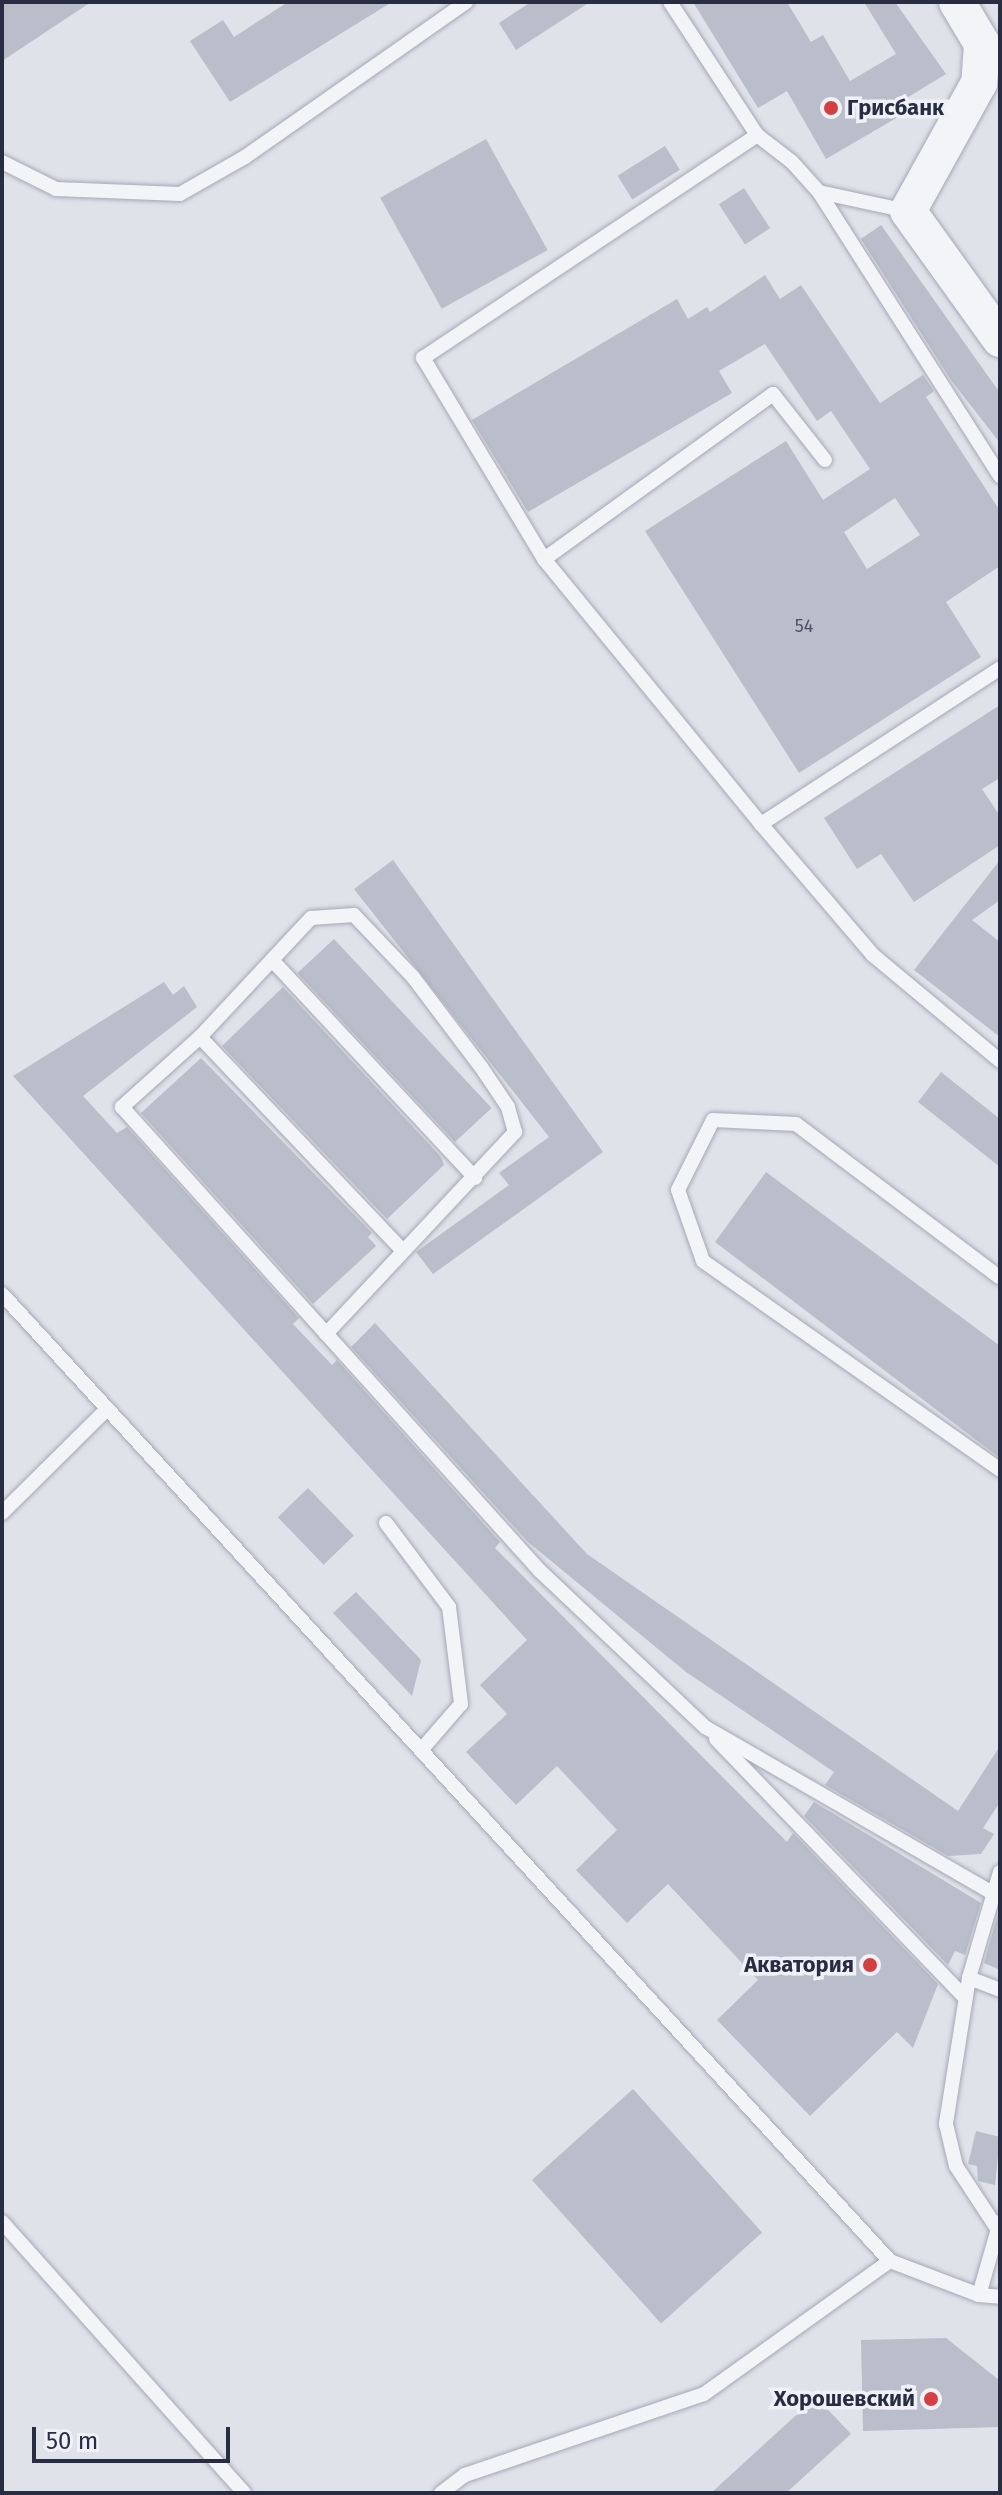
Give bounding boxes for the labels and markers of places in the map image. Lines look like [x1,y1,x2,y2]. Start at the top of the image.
place label: Грисбанк [847,95,944,121]
marker: Грисбанк [822,99,840,117]
place label: Акватория [744,1952,854,1978]
marker: Акватория [861,1956,879,1974]
place label: Хорошевский [774,2386,915,2412]
marker: Хорошевский [922,2390,940,2408]

